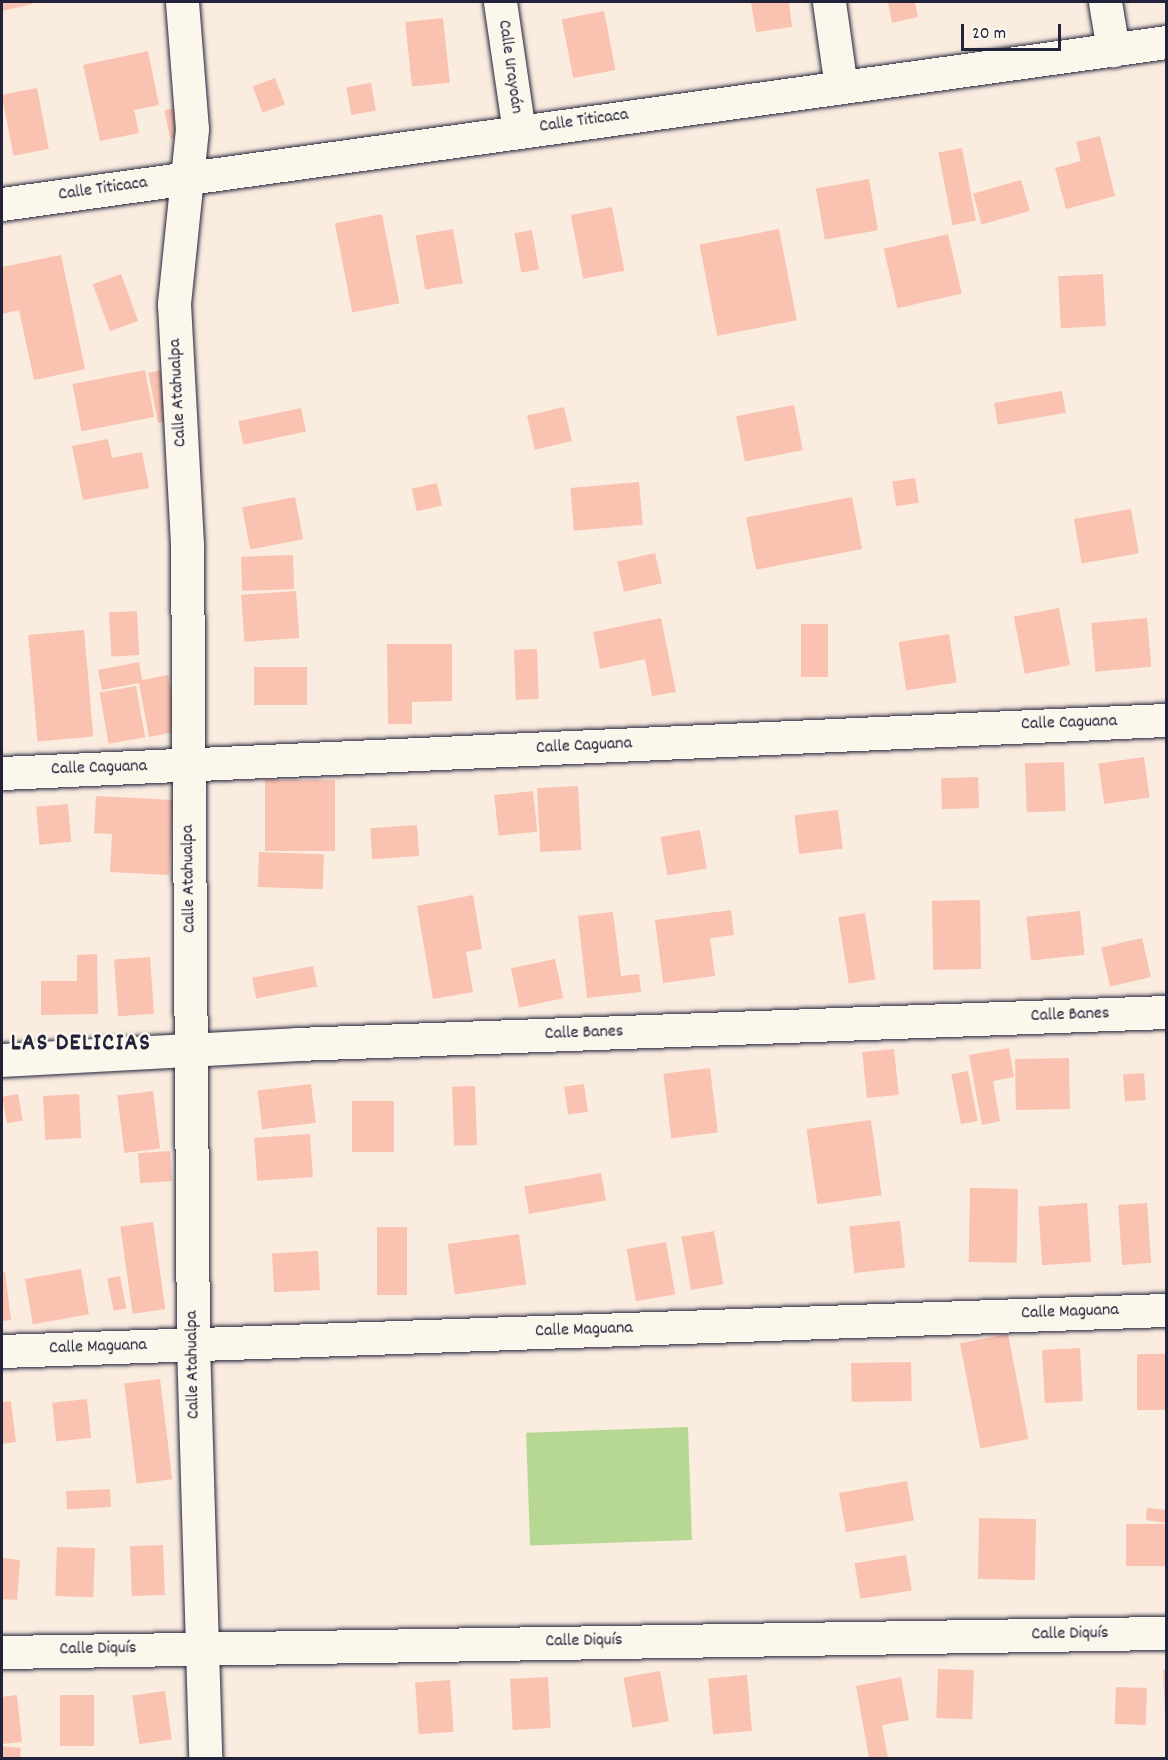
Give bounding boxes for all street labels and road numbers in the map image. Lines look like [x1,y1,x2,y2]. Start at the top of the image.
street label: Calle Urayoán [492,19,526,115]
street label: Calle Titicaca [538,105,630,139]
street label: Calle Titicaca [57,173,149,207]
street label: Calle Atahualpa [165,338,193,448]
street label: Calle Caguana [1021,712,1117,736]
street label: Calle Caguana [535,734,633,760]
street label: Calle Caguana [51,757,147,781]
street label: Calle Atahualpa [178,825,202,933]
street label: Calle Banes [1030,1004,1110,1028]
street label: Calle Banes [544,1022,624,1046]
street label: Calle Maguana [1021,1301,1119,1325]
street label: Calle Atahualpa [182,1311,206,1419]
street label: Calle Maguana [535,1319,633,1343]
street label: Calle Maguana [49,1336,147,1360]
street label: Calle Diquís [1031,1624,1109,1646]
street label: Calle Diquís [545,1631,623,1653]
street label: Calle Diquís [59,1639,137,1661]

